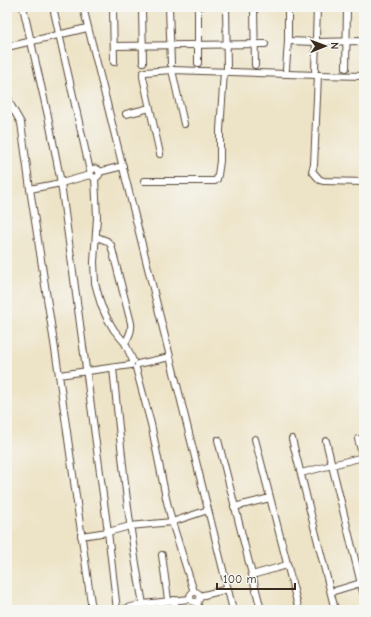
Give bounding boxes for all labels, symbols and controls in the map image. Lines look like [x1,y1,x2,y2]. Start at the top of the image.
north arrow [305,26,345,66]
text: N [328,42,341,50]
scale bar [217,565,295,591]
text: 100 m [223,572,256,586]

